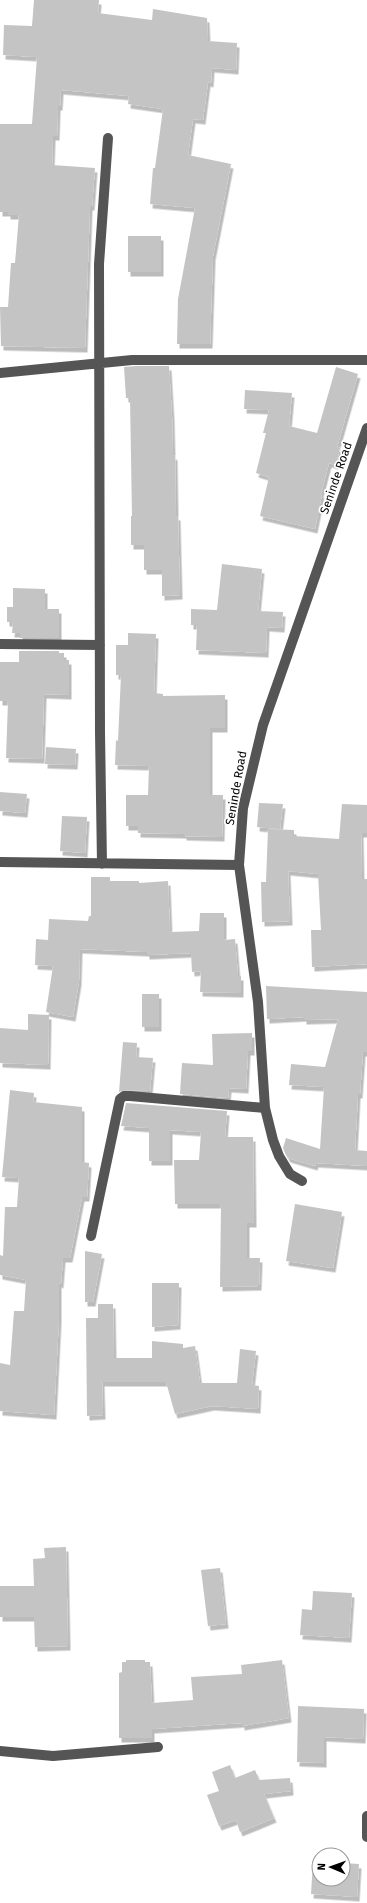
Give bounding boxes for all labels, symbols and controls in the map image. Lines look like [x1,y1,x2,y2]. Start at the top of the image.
street label: Seninde Road [317,440,355,516]
street label: Seninde Road [223,750,249,826]
north arrow [311,1847,351,1887]
text: N [315,1863,328,1871]

